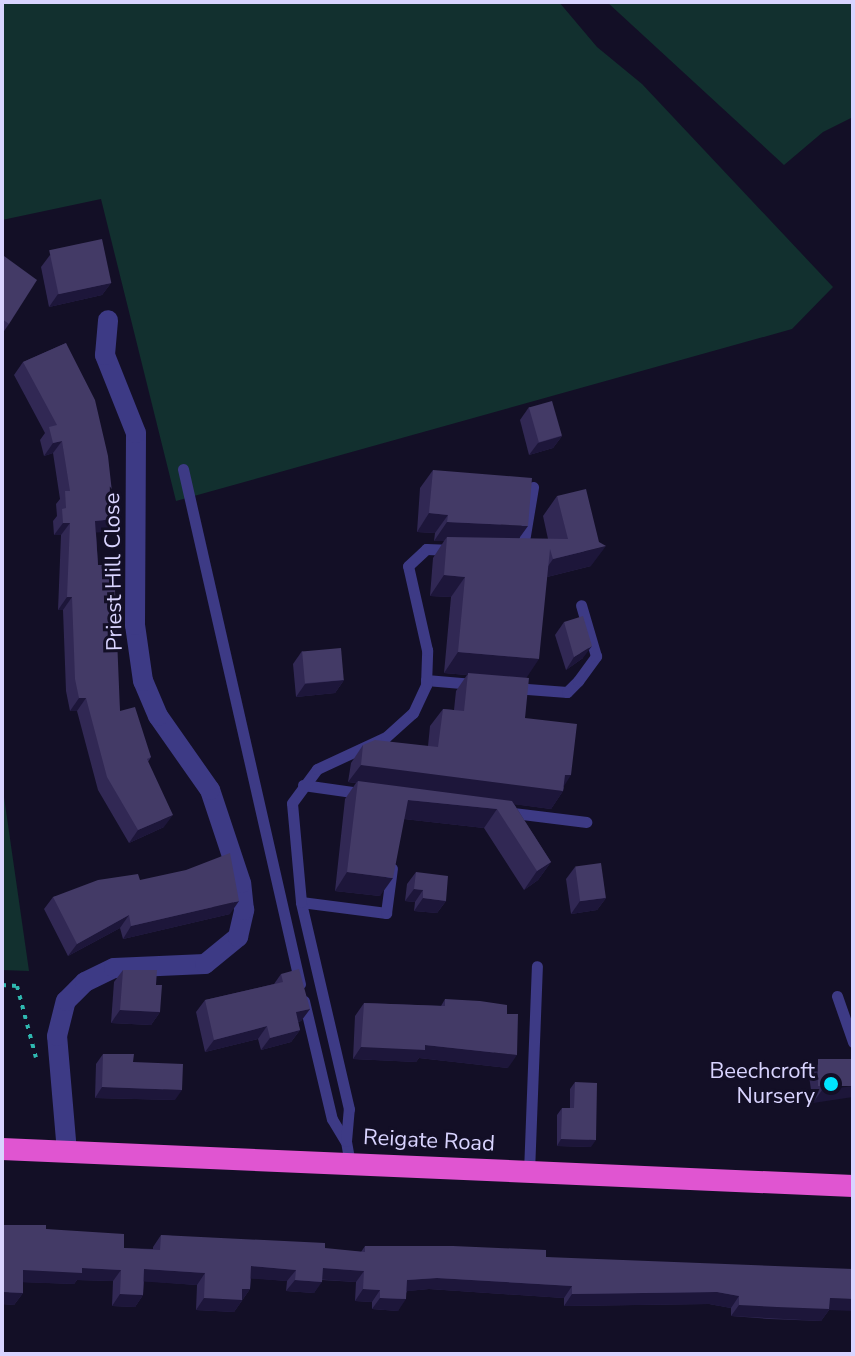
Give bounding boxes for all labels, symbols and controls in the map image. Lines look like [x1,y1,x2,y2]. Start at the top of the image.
street label: Priest Hill Close [99,493,129,651]
place label: Beechcroft Nursery [709,1058,815,1110]
marker: Beechcroft Nursery [822,1075,840,1093]
street label: Reigate Road [362,1124,496,1158]

